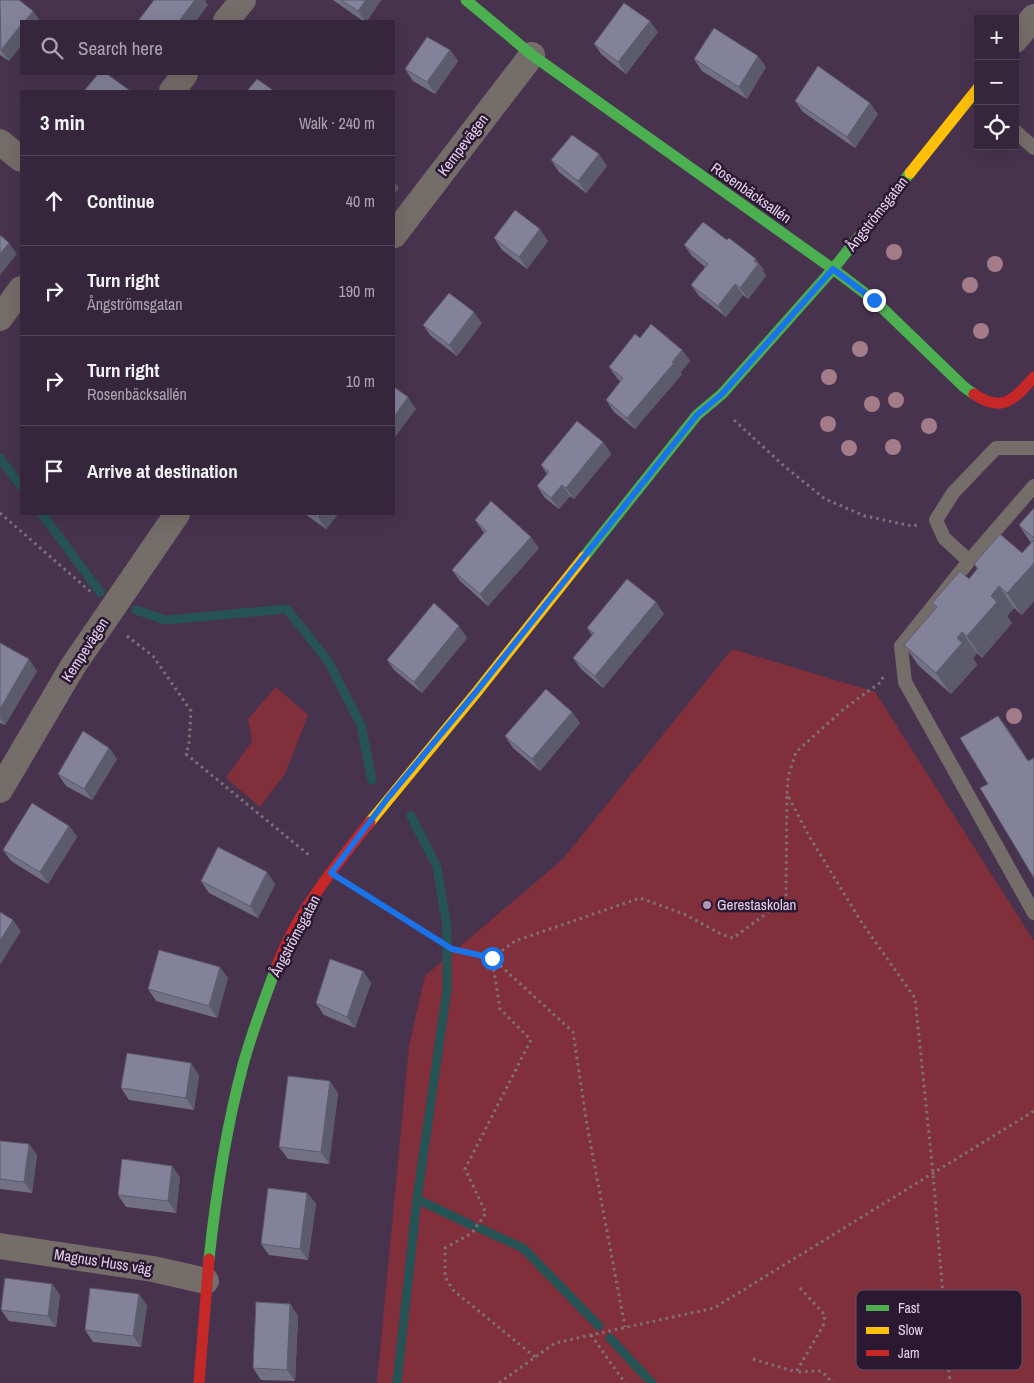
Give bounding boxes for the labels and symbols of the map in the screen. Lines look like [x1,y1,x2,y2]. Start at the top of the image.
street label: Kempevägen [432,109,493,180]
street label: Rosenbäcksallén [707,157,796,228]
street label: Ångströmsgatan [840,172,912,256]
route end [863,289,886,312]
street label: Kempevägen [56,614,113,686]
street label: Ångströmsgatan [264,891,325,981]
place label: Gerestaskolan [717,894,796,915]
marker: Gerestaskolan [701,899,713,911]
route start [481,947,504,970]
street label: Magnus Huss väg [53,1243,153,1280]
legend [856,1290,1022,1370]
text: Fast [898,1299,920,1317]
text: Slow [898,1321,924,1339]
text: Jam [898,1344,920,1362]

